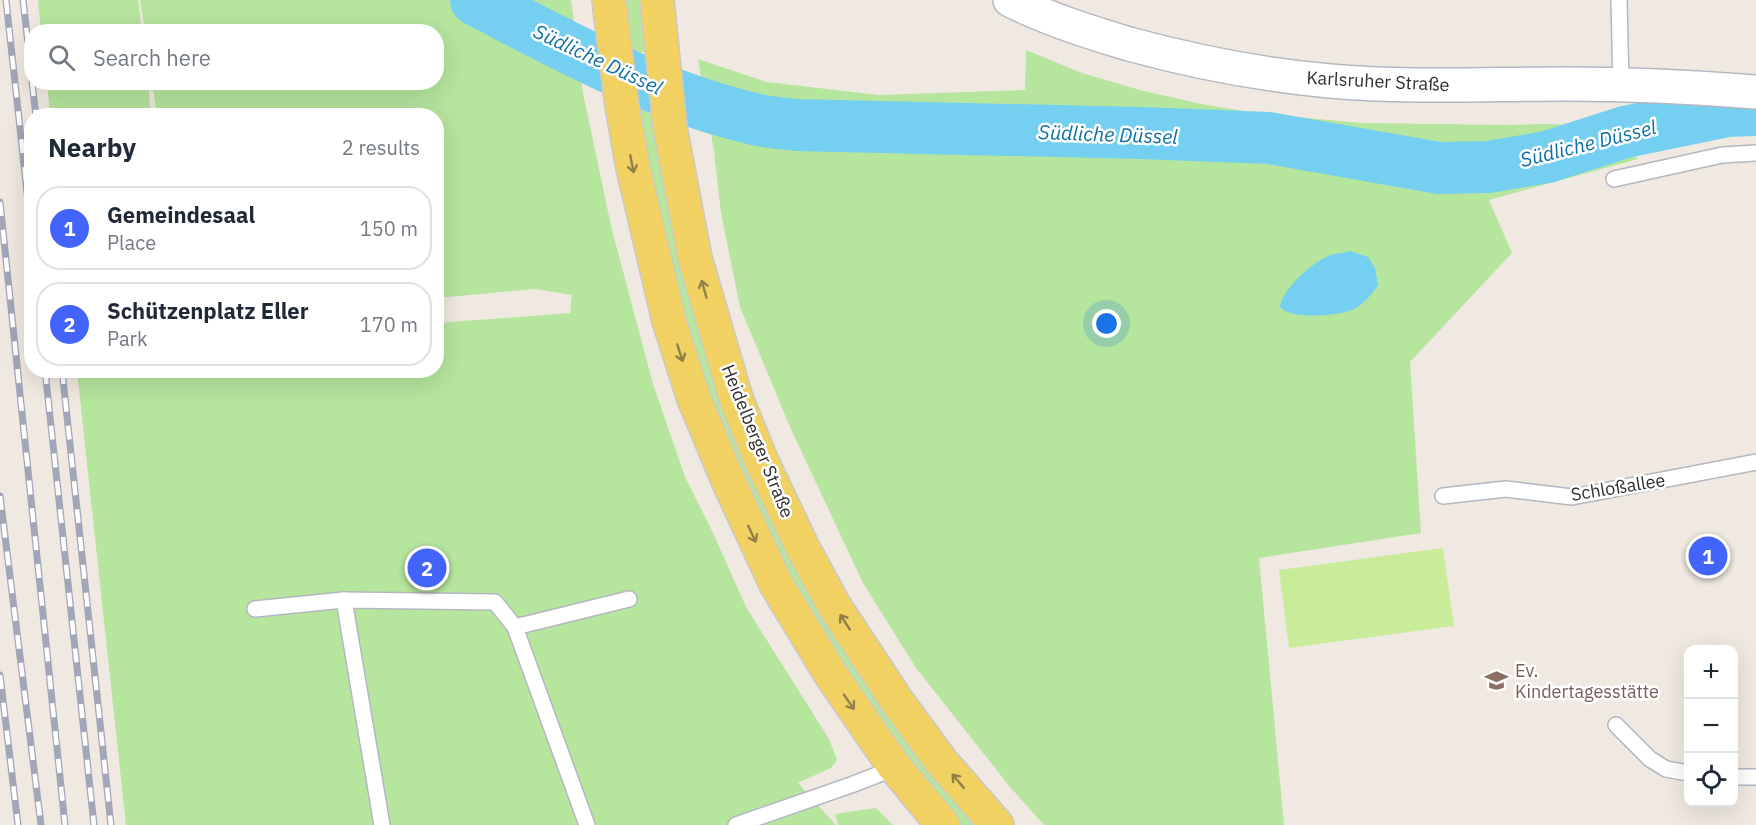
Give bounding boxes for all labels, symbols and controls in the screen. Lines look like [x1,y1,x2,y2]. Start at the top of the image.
water label: Südliche Düssel [529,17,668,101]
search box [24,24,444,90]
icon: search [45,41,78,74]
text: Search here [93,43,211,72]
street label: Karlsruher Straße [1306,66,1450,96]
water label: Südliche Düssel [1517,113,1660,173]
water label: Südliche Düssel [1038,118,1179,150]
text: Nearby [48,130,136,164]
text: 2 results [342,134,420,161]
one-way arrow [627,154,638,173]
text: Gemeindesaal [107,200,255,229]
text: 1 [64,215,76,242]
text: 150 m [360,215,418,242]
text: Place [107,229,156,256]
one-way arrow [698,280,709,299]
text: Schützenplatz Eller [107,296,309,325]
your location [1092,309,1121,338]
text: 2 [64,311,76,338]
text: 170 m [360,311,418,338]
text: Park [107,325,147,352]
one-way arrow [675,343,686,362]
street label: Heidelberger Straße [717,361,799,521]
street label: Schloßallee [1569,468,1667,506]
one-way arrow [747,524,759,542]
pin: 1 [1688,534,1728,578]
pin: 2 [408,546,446,590]
one-way arrow [839,615,851,631]
map controls [1684,645,1738,807]
button: + [1684,645,1738,699]
place label: Ev. Kindertagesstätte [1515,659,1659,703]
school or university icon: Ev. Kindertagesstätte [1484,667,1510,693]
one-way arrow [843,694,855,710]
button: − [1684,699,1738,753]
button: locate [1684,753,1738,807]
one-way arrow [952,773,965,789]

